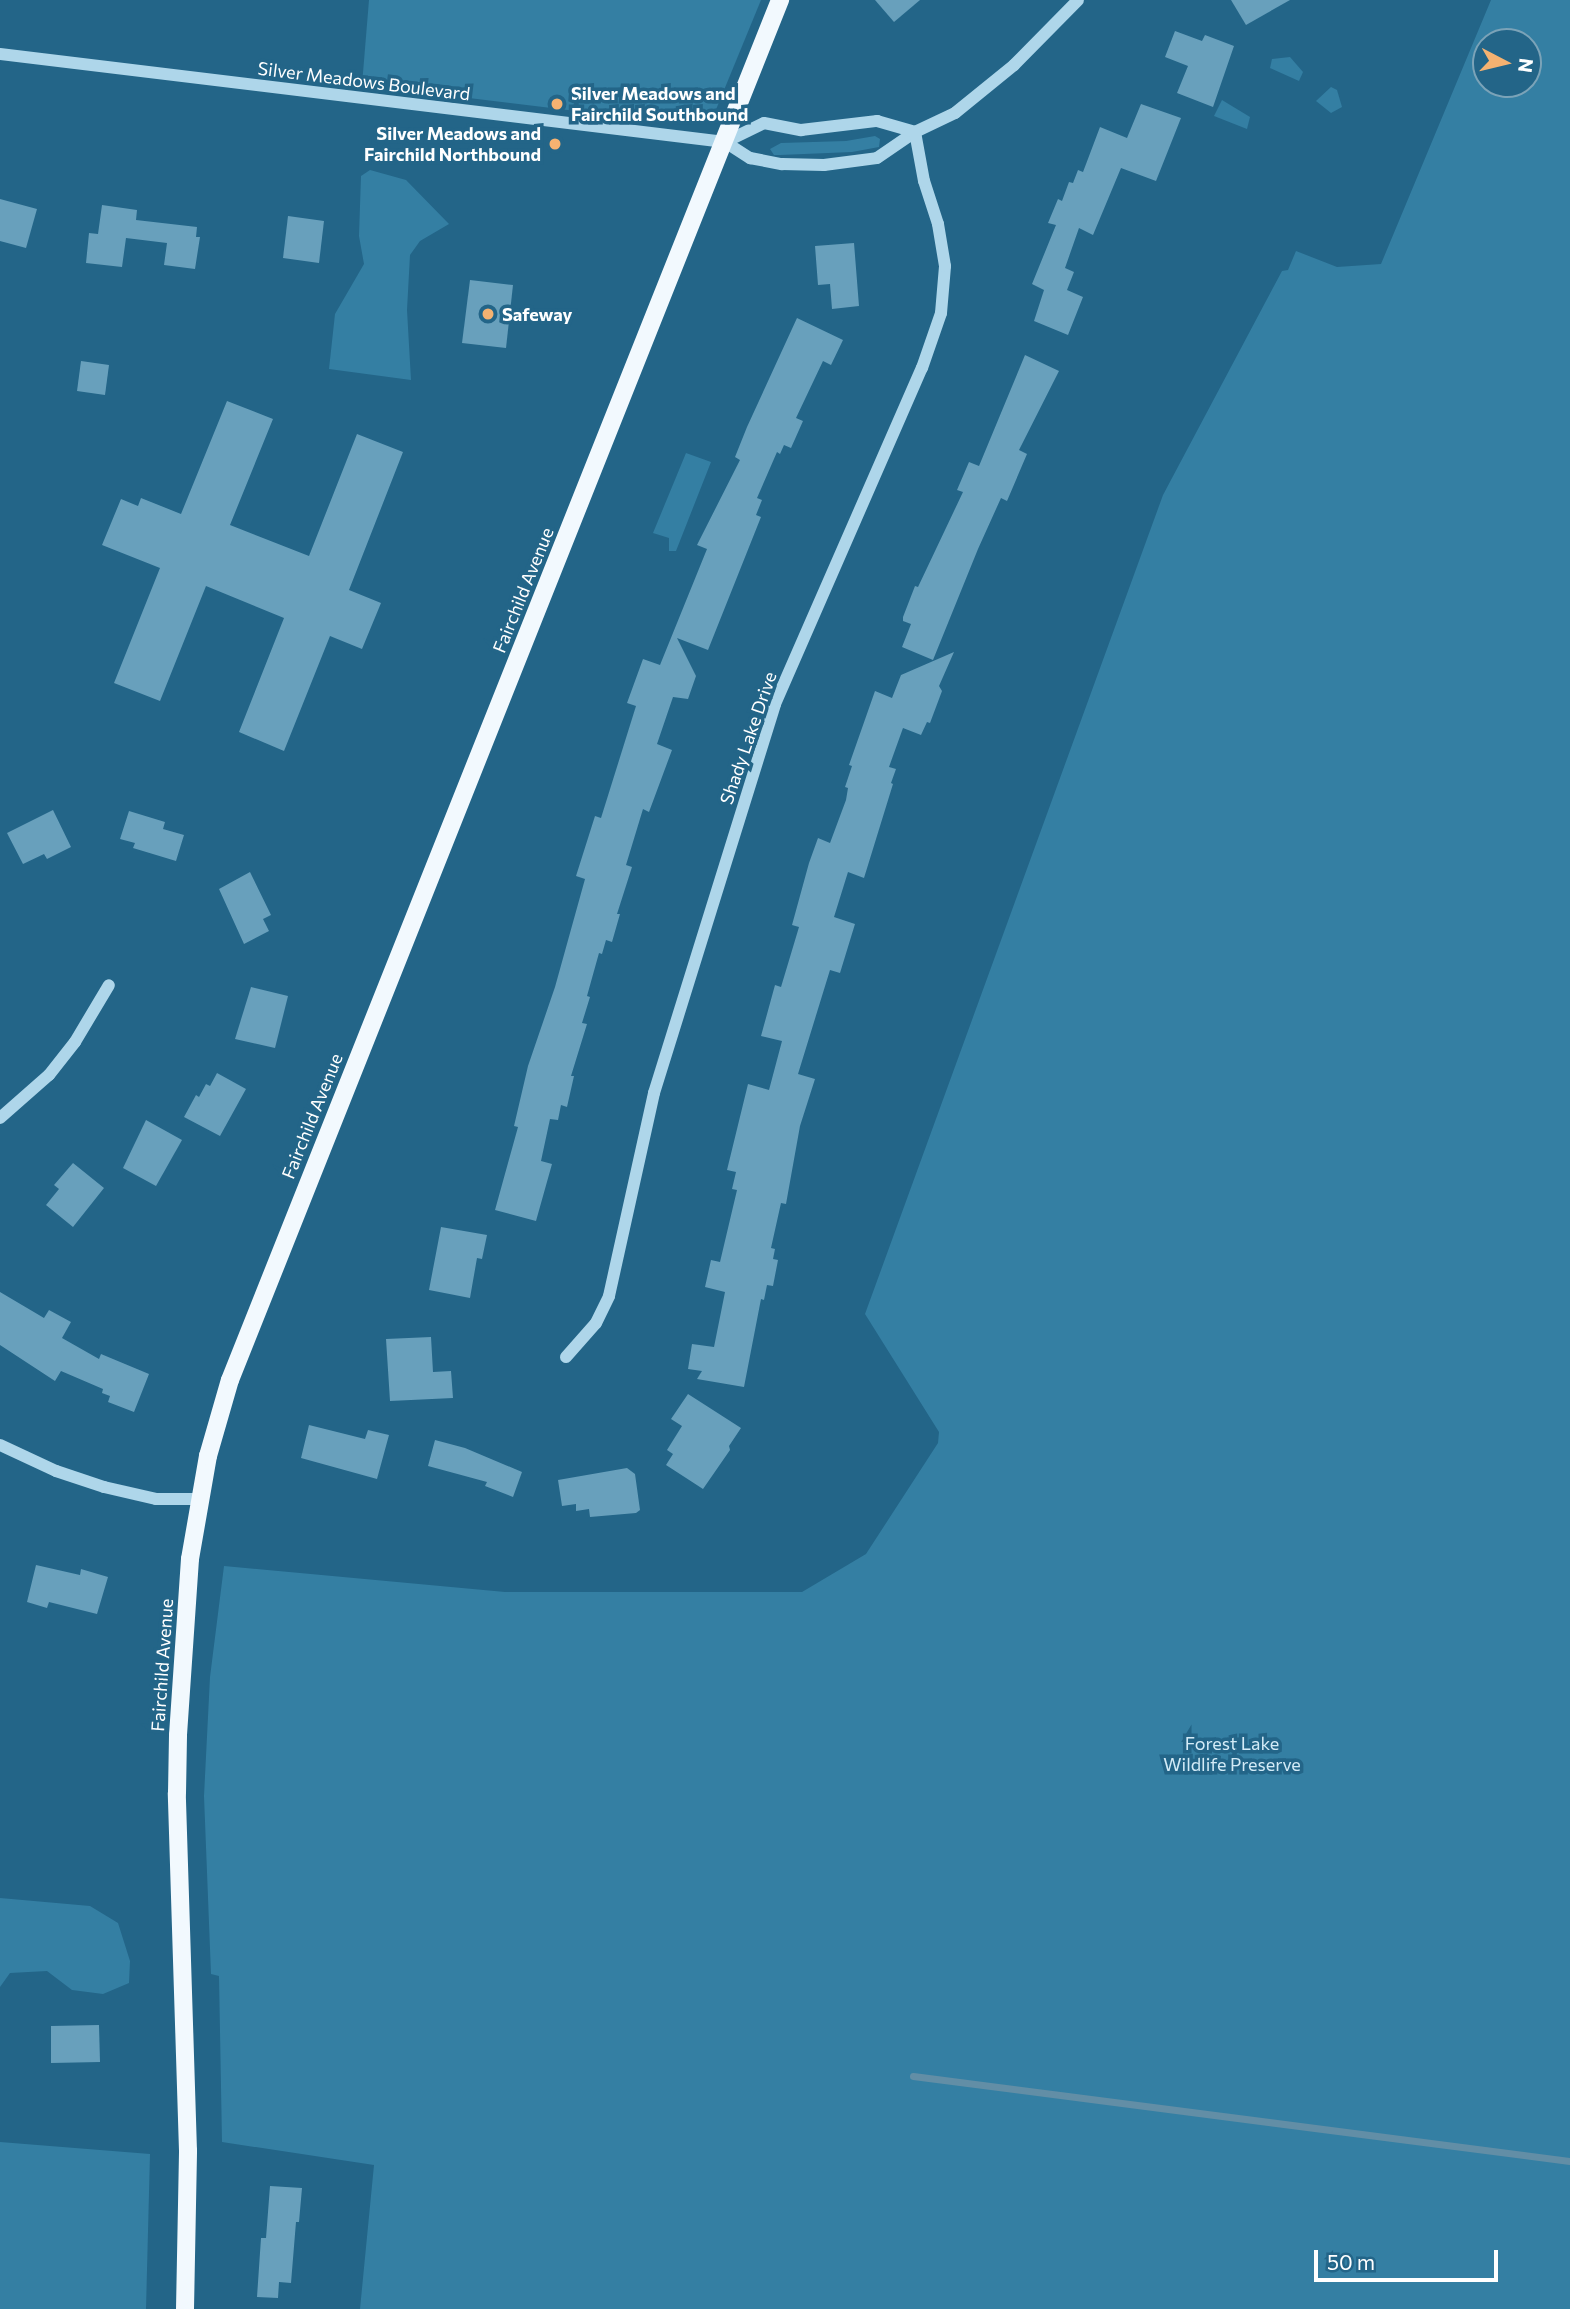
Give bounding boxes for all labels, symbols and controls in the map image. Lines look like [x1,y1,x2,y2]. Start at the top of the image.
north arrow [1472,28,1542,98]
street label: Silver Meadows Boulevard [257,57,471,105]
text: N [1514,57,1539,74]
place label: Silver Meadows and Fairchild Southbound [571,83,748,126]
marker: Silver Meadows and Fairchild Southbound [549,96,565,112]
place label: Silver Meadows and Fairchild Northbound [364,123,541,166]
marker: Silver Meadows and Fairchild Northbound [547,136,563,152]
place label: Safeway [502,303,572,325]
marker: Safeway [480,306,496,322]
street label: Fairchild Avenue [488,524,558,656]
street label: Shady Lake Drive [715,669,781,807]
street label: Fairchild Avenue [277,1050,347,1182]
street label: Fairchild Avenue [147,1598,177,1732]
park label: Forest Lake Wildlife Preserve [1163,1733,1301,1776]
scale bar [1318,2236,1502,2280]
text: 50 m [1327,2249,1375,2274]

